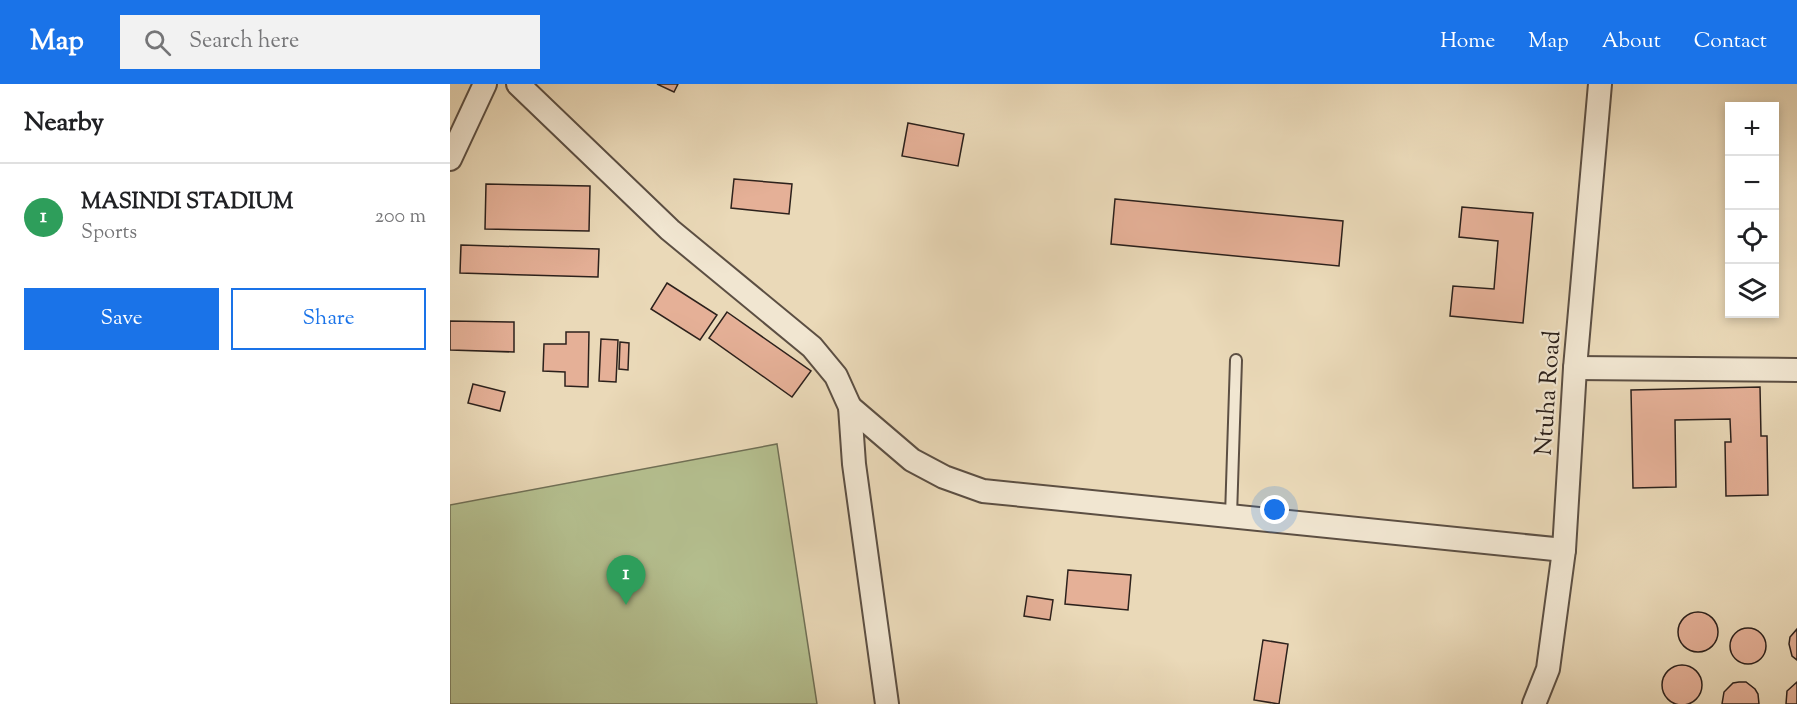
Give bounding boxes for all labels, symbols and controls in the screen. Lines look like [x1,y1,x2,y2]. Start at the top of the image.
search box [120,15,540,69]
text: Map [30,22,84,62]
icon: search [141,26,174,59]
text: Search here [189,26,299,58]
text: Home [1440,27,1495,57]
text: Map [1528,27,1569,57]
text: About [1602,27,1661,57]
text: Contact [1694,27,1767,57]
map controls [1725,102,1779,318]
button: + [1725,102,1779,156]
text: Nearby [24,105,104,142]
button: − [1725,156,1779,210]
text: MASINDI STADIUM [81,187,293,219]
text: 1 [40,203,47,232]
text: 200 m [375,203,426,232]
button: locate [1725,210,1779,264]
text: Sports [81,219,137,248]
button: layers [1725,264,1779,318]
button: Save [24,288,219,350]
button: Share [231,288,426,350]
street label: Ntuha Road [1528,329,1570,457]
your location [1260,495,1289,524]
pin: 1 [606,556,645,605]

